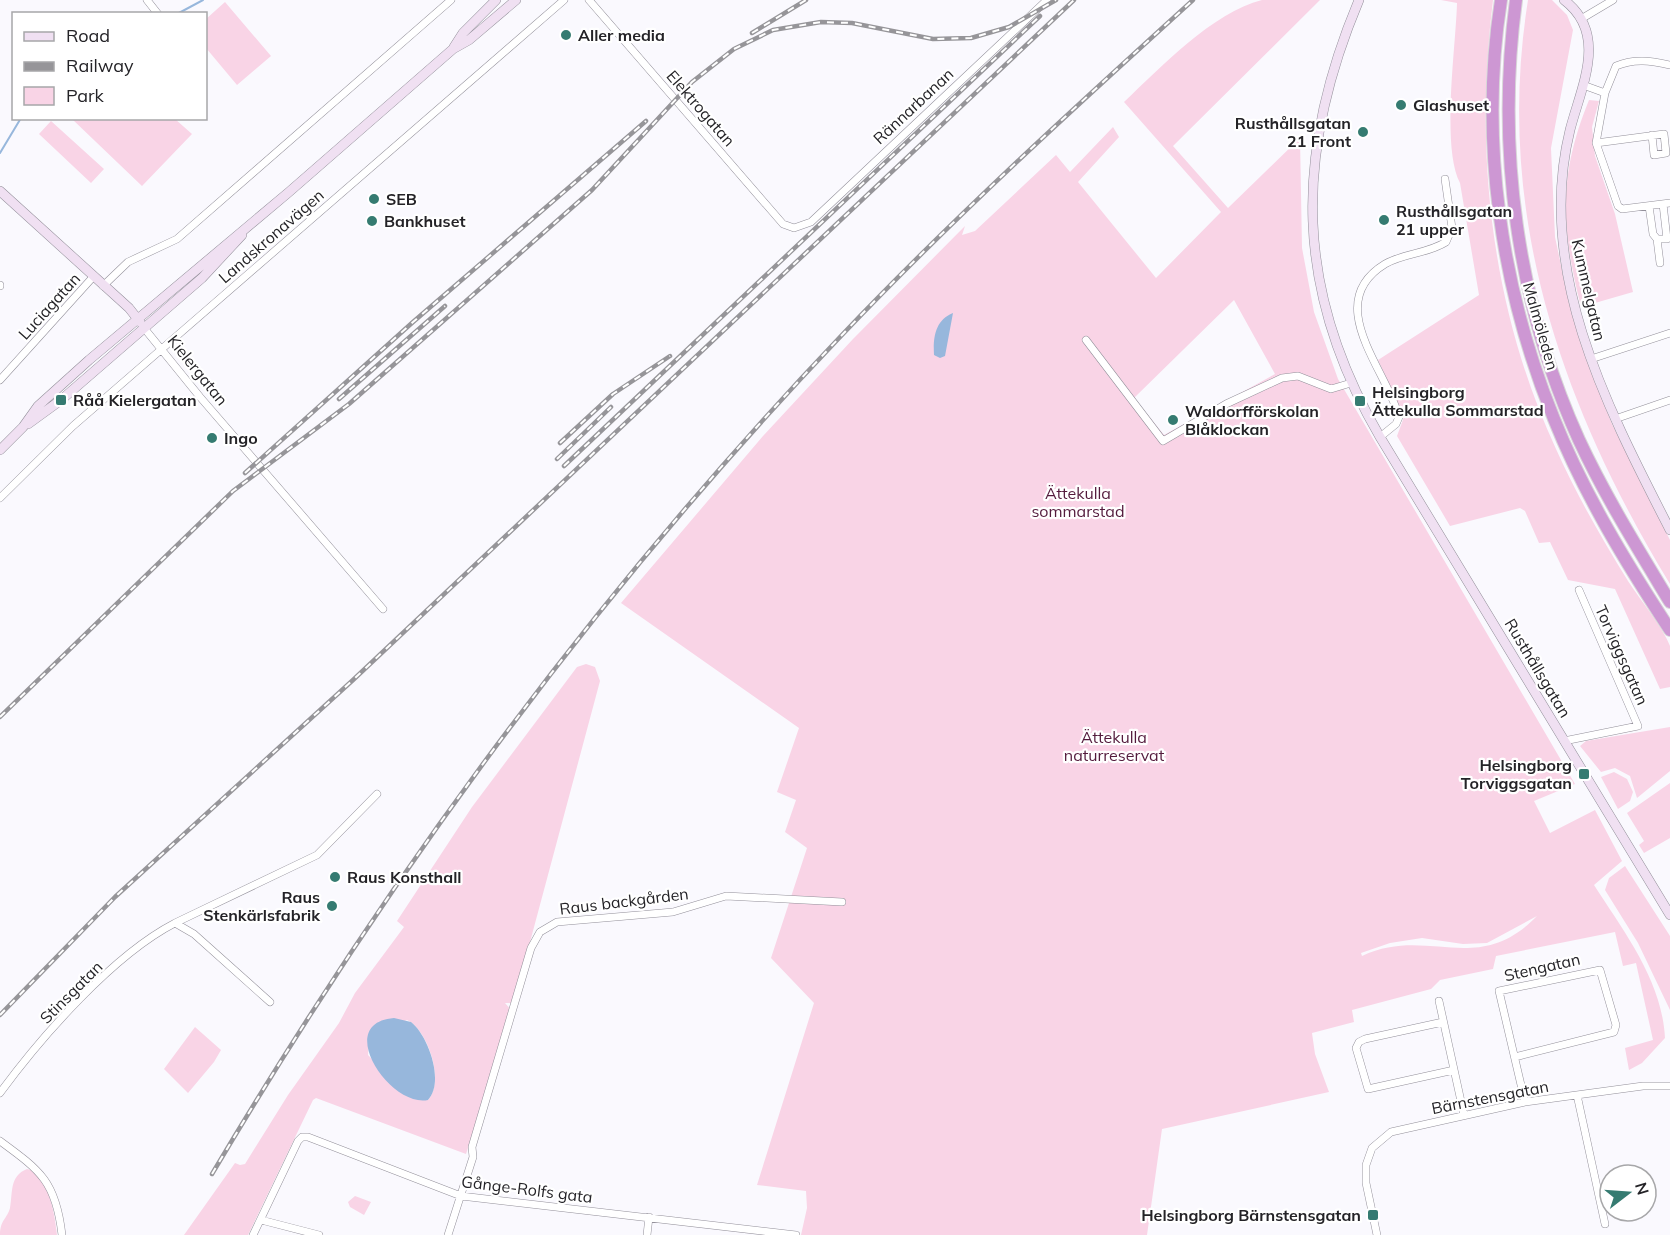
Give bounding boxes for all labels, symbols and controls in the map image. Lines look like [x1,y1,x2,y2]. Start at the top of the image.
legend [12,12,207,120]
text: Road [66,24,110,47]
place label: Aller media [578,25,665,45]
marker: Aller media [559,28,573,42]
text: Railway [66,54,134,77]
street label: Rännarbanan [869,64,957,148]
street label: Elektrogatan [663,66,739,150]
text: Park [66,84,105,107]
place label: Glashuset [1413,95,1489,115]
marker: Glashuset [1394,98,1408,112]
place label: Rusthållsgatan 21 Front [1235,113,1351,151]
marker: Rusthållsgatan 21 Front [1356,125,1370,139]
street label: Landskronavägen [214,185,328,287]
place label: SEB [386,189,417,209]
marker: SEB [367,192,381,206]
place label: Rusthållsgatan 21 upper [1396,201,1512,239]
place label: Bankhuset [384,211,465,231]
marker: Rusthållsgatan 21 upper [1377,213,1391,227]
marker: Bankhuset [365,214,379,228]
street label: Kummelgatan [1568,237,1610,343]
street label: Luciagatan [14,268,84,344]
street label: Malmöleden [1519,280,1563,372]
street label: Kielergatan [164,331,232,409]
place label: Helsingborg Ättekulla Sommarstad [1372,382,1544,420]
place label: Råå Kielergatan [73,390,197,410]
marker: Råå Kielergatan [54,393,68,407]
marker: Helsingborg Ättekulla Sommarstad [1353,394,1367,408]
place label: Waldorfförskolan Blåklockan [1185,401,1319,439]
marker: Waldorfförskolan Blåklockan [1166,413,1180,427]
place label: Ingo [224,428,258,448]
marker: Ingo [205,431,219,445]
park label: Ättekulla sommarstad [1031,483,1125,521]
street label: Torviggsgatan [1591,602,1653,708]
street label: Rusthållsgatan [1501,615,1575,721]
park label: Ättekulla naturreservat [1064,727,1165,765]
place label: Helsingborg Torviggsgatan [1461,755,1572,793]
marker: Helsingborg Torviggsgatan [1577,767,1591,781]
place label: Raus Konsthall [347,867,462,887]
marker: Raus Konsthall [328,870,342,884]
street label: Raus backgården [558,883,690,919]
place label: Raus Stenkärlsfabrik [203,887,321,925]
marker: Raus Stenkärlsfabrik [325,899,339,913]
street label: Stengatan [1502,949,1582,985]
street label: Stinsgatan [35,956,107,1028]
street label: Bärnstensgatan [1430,1076,1550,1118]
north arrow [1598,1163,1658,1223]
street label: Gånge-Rolfs gata [460,1171,594,1207]
text: N [1631,1180,1654,1197]
place label: Helsingborg Bärnstensgatan [1141,1205,1361,1225]
marker: Helsingborg Bärnstensgatan [1366,1208,1380,1222]

